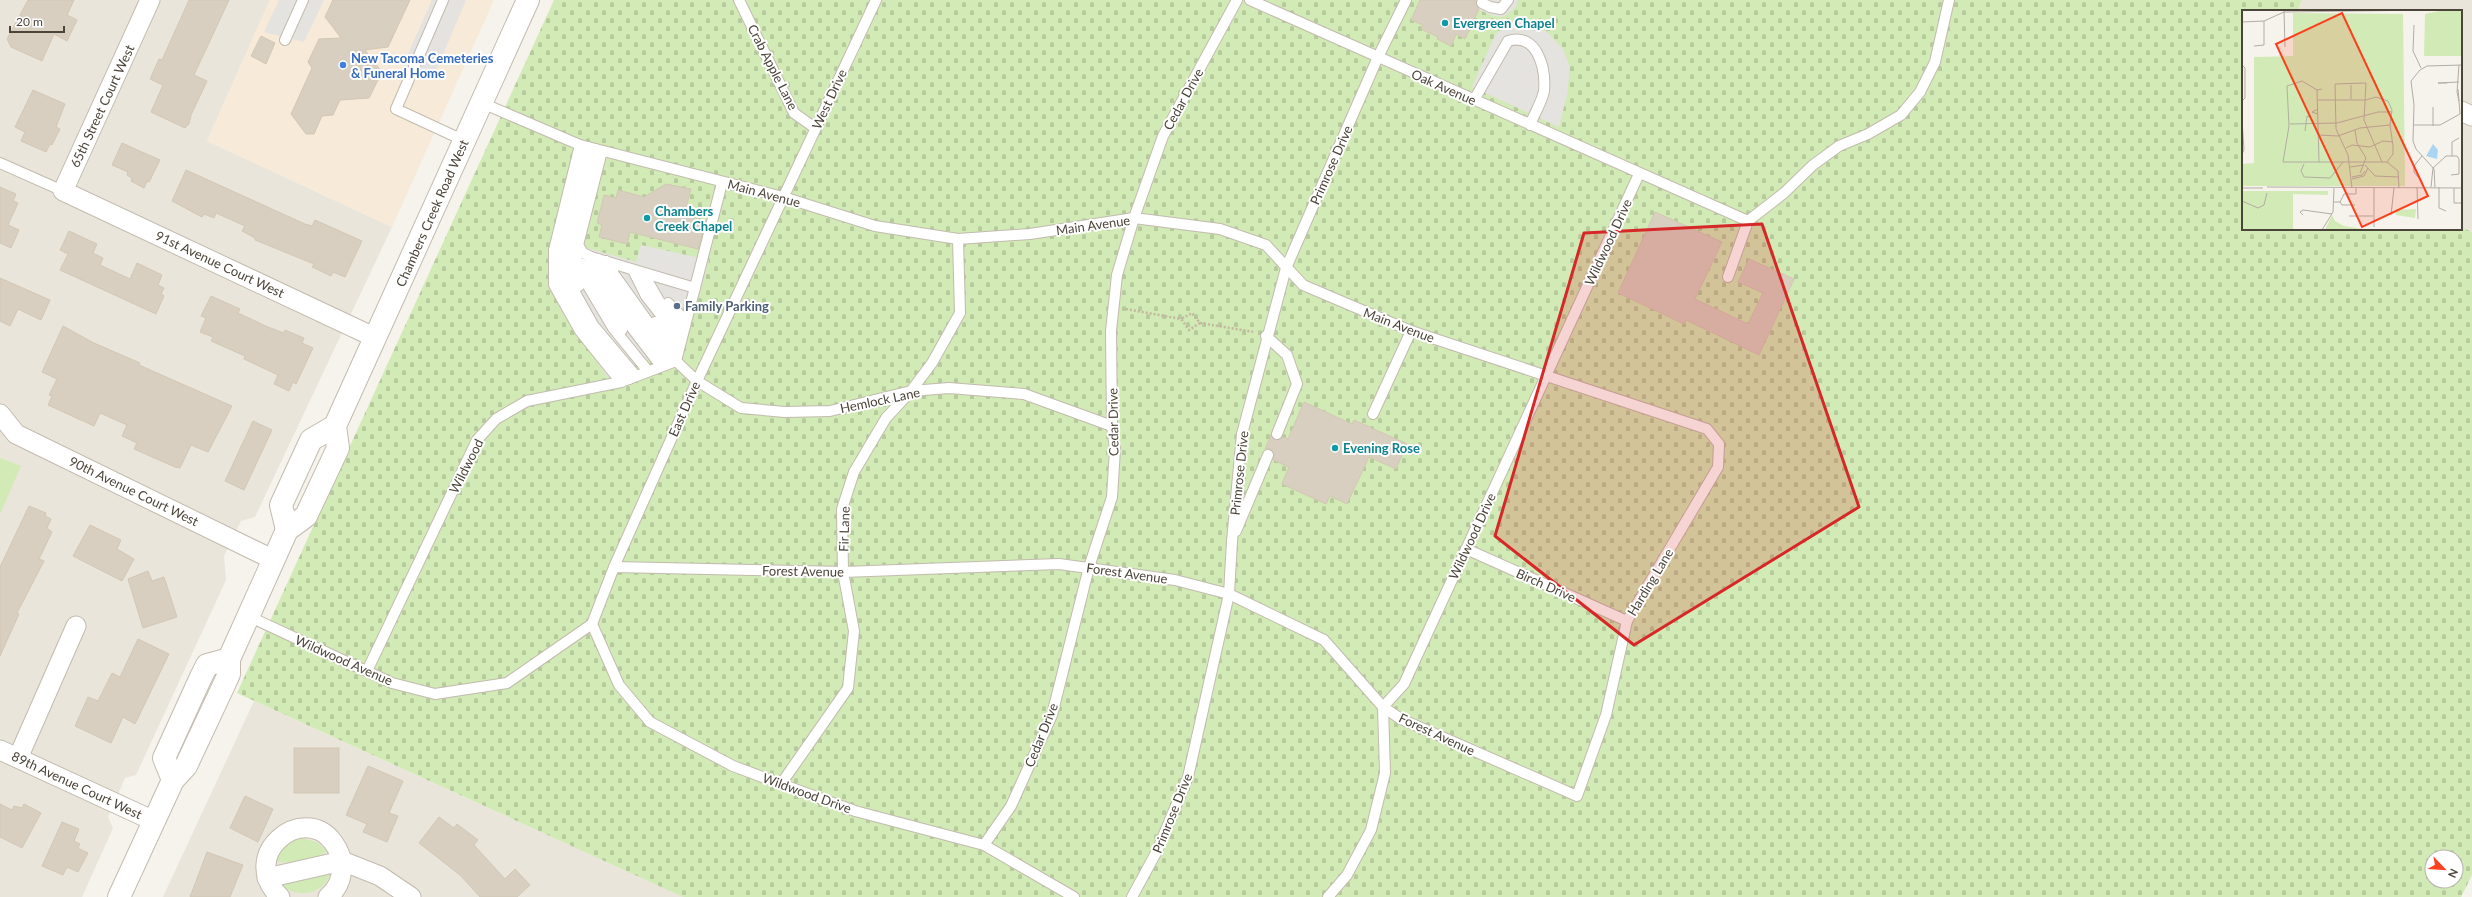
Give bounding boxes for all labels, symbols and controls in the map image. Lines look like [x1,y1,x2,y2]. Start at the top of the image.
scale bar [10,8,64,34]
inset map [2242,10,2462,230]
text: 20 m [16,14,43,29]
place label: Evergreen Chapel [1453,15,1555,31]
marker: Evergreen Chapel [1440,18,1450,28]
street label: Crab Apple Lane [745,22,801,113]
street label: 65th Street Court West [67,42,138,170]
place label: New Tacoma Cemeteries & Funeral Home [351,50,494,81]
marker: New Tacoma Cemeteries & Funeral Home [338,60,348,70]
street label: Cedar Drive [1160,65,1207,133]
street label: West Drive [808,66,850,131]
street label: Oak Avenue [1409,66,1479,108]
street label: Primrose Drive [1306,123,1356,207]
street label: Chambers Creek Road West [392,137,472,289]
street label: Main Avenue [726,176,802,210]
street label: Wildwood Drive [1581,196,1635,288]
place label: Chambers Creek Chapel [655,203,732,234]
street label: Main Avenue [1055,212,1131,238]
marker: Chambers Creek Chapel [642,213,652,223]
street label: 91st Avenue Court West [153,227,287,301]
place label: Family Parking [685,298,769,314]
marker: Family Parking [672,301,682,311]
street label: Main Avenue [1361,304,1437,346]
street label: East Drive [665,379,703,439]
street label: Hemlock Lane [839,384,921,416]
street label: Cedar Drive [1104,388,1122,456]
street label: Primrose Drive [1227,430,1251,516]
street label: Wildwood [445,436,487,496]
place label: Evening Rose [1343,440,1420,456]
marker: Evening Rose [1330,443,1340,453]
street label: 90th Avenue Court West [67,453,202,529]
street label: Wildwood Drive [1445,490,1499,582]
street label: Fir Lane [835,506,853,552]
street label: Harding Lane [1624,545,1676,619]
street label: Forest Avenue [1085,559,1169,587]
street label: Forest Avenue [762,562,844,580]
street label: Birch Drive [1514,565,1578,605]
street label: Wildwood Avenue [293,631,395,689]
street label: Cedar Drive [1021,700,1061,769]
street label: Forest Avenue [1397,709,1478,759]
street label: 89th Avenue Court West [9,748,145,822]
street label: Wildwood Drive [760,770,854,817]
street label: Primrose Drive [1149,771,1195,855]
north arrow [2424,849,2464,889]
text: N [2446,867,2461,880]

